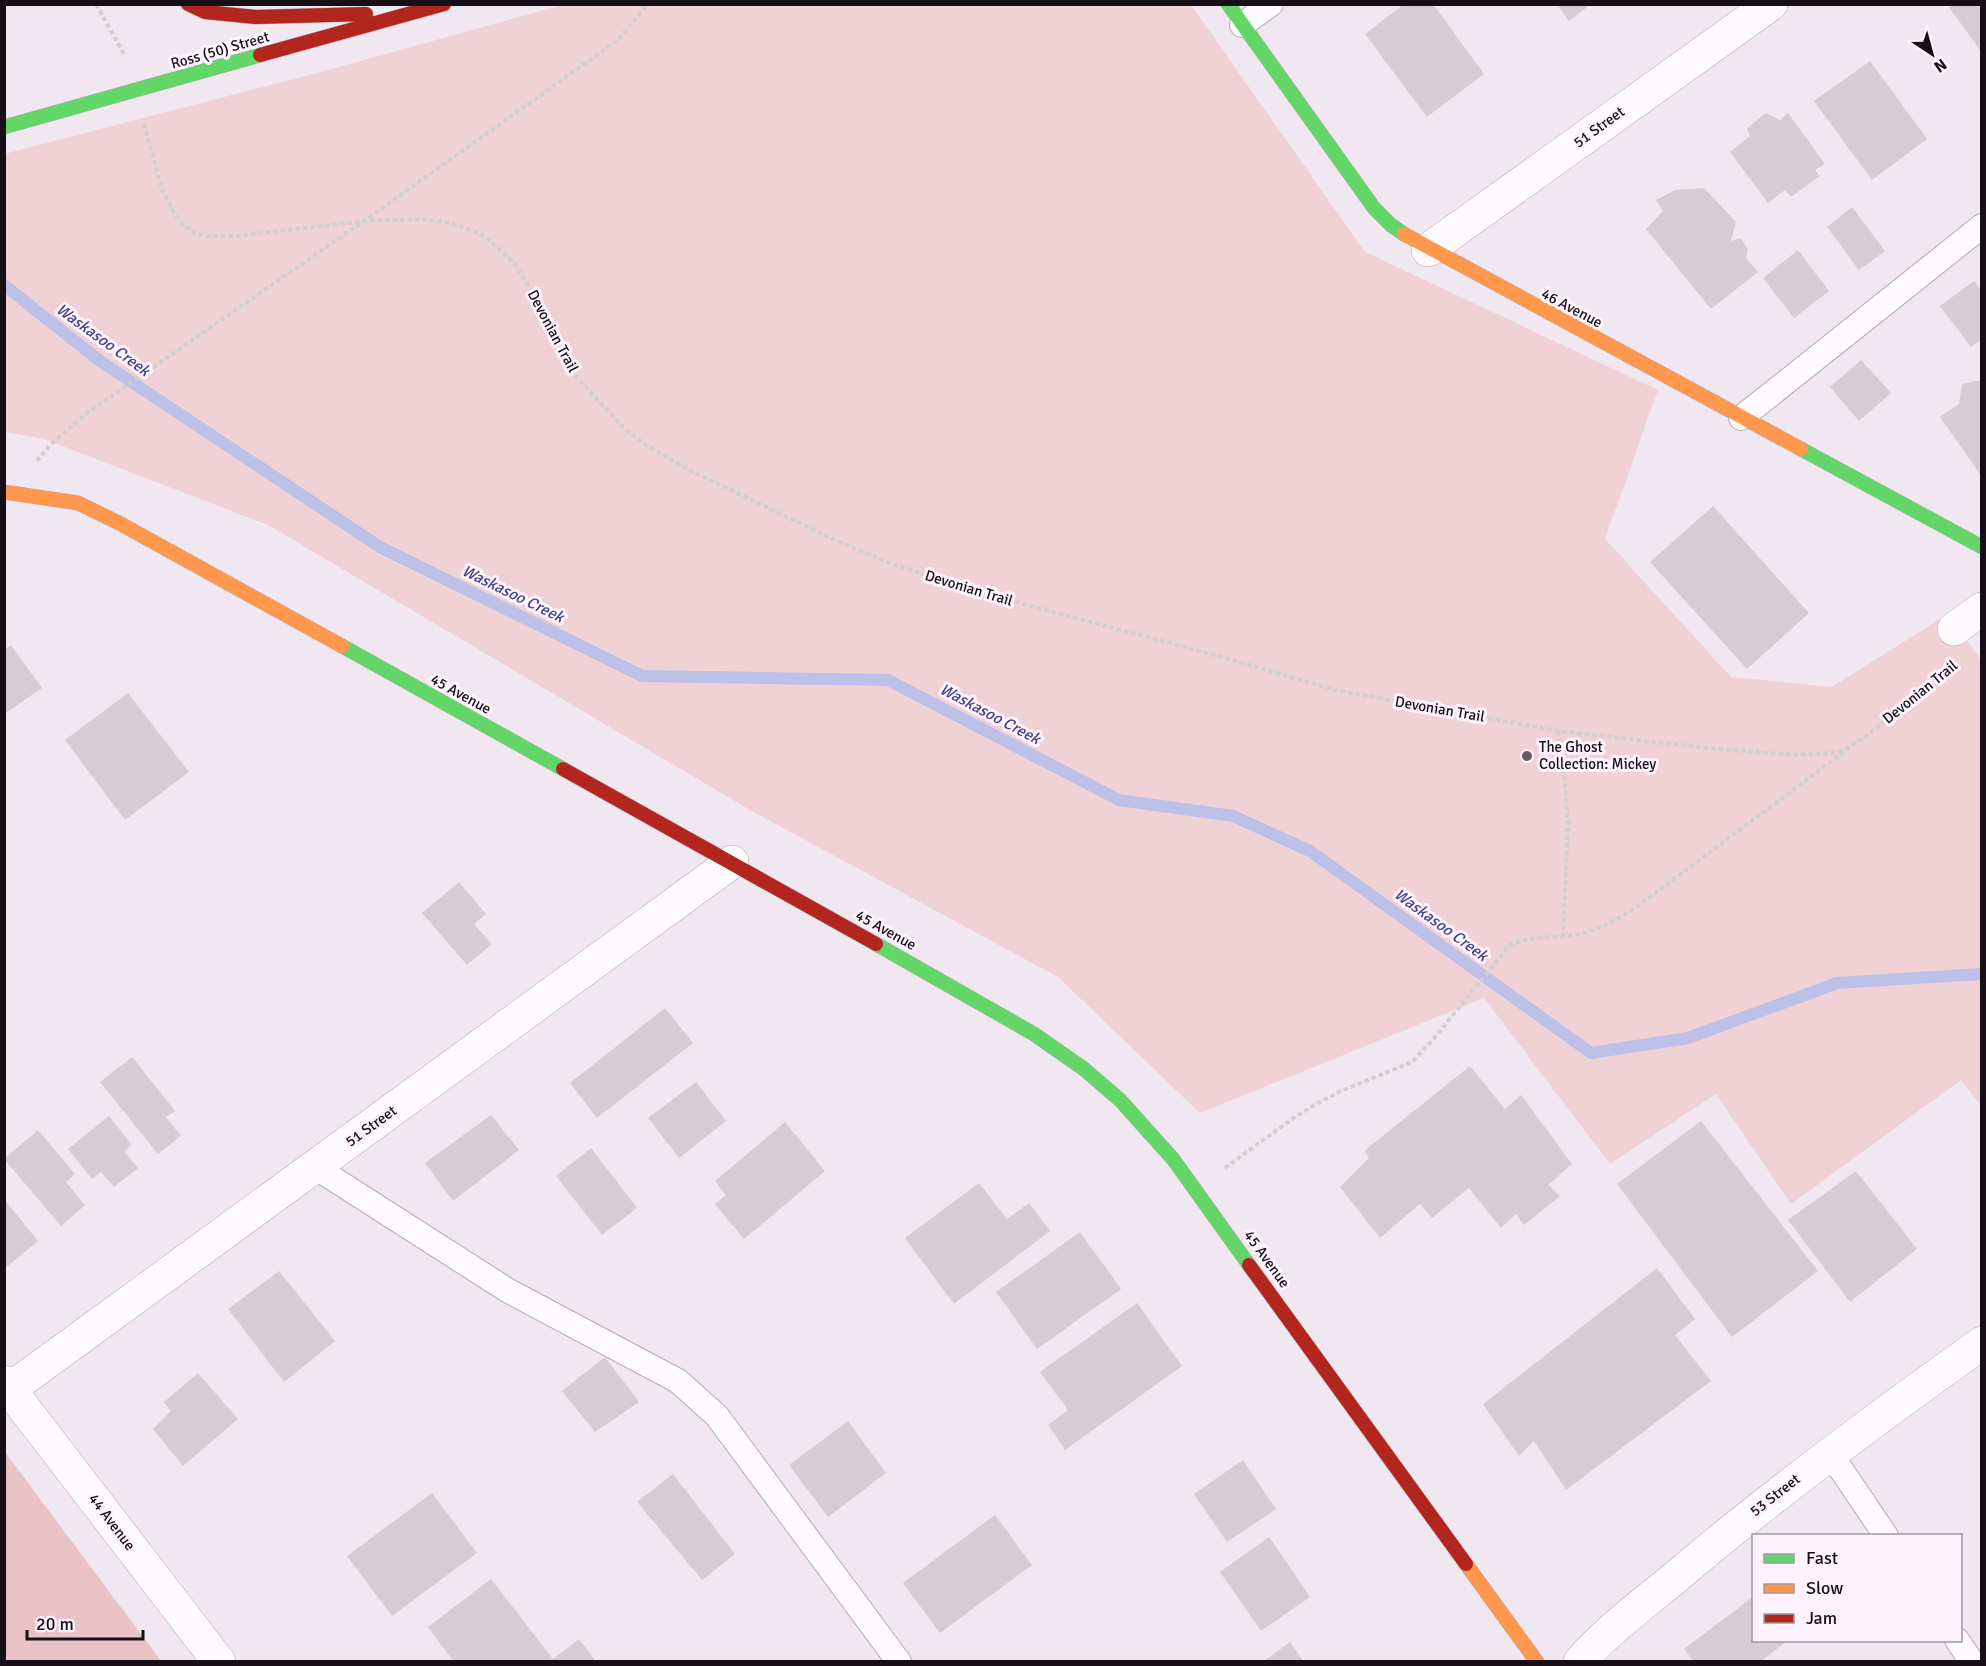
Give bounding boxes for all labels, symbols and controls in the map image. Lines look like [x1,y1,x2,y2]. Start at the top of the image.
north arrow [1902,24,1962,84]
street label: Ross (50) Street [169,27,271,73]
text: N [1930,54,1951,77]
street label: 51 Street [1570,102,1628,152]
street label: 46 Avenue [1538,284,1606,332]
street label: Devonian Trail [524,287,582,375]
water label: Waskasoo Creek [52,299,155,382]
water label: Waskasoo Creek [459,561,569,628]
street label: Devonian Trail [923,566,1015,610]
street label: Devonian Trail [1879,656,1961,728]
street label: 45 Avenue [428,670,494,718]
water label: Waskasoo Creek [936,679,1045,750]
street label: Devonian Trail [1394,692,1486,726]
place label: The Ghost Collection: Mickey [1539,738,1656,773]
marker: The Ghost Collection: Mickey [1520,749,1534,763]
water label: Waskasoo Creek [1390,884,1493,967]
street label: 45 Avenue [853,906,919,954]
street label: 51 Street [342,1101,400,1151]
street label: 45 Avenue [1240,1227,1294,1291]
street label: 53 Street [1746,1470,1804,1520]
street label: 44 Avenue [85,1490,139,1554]
legend [1752,1534,1962,1642]
text: Fast [1806,1547,1838,1569]
text: Slow [1806,1577,1843,1599]
scale bar [27,1603,142,1641]
text: Jam [1806,1607,1837,1629]
text: 20 m [36,1613,74,1635]

